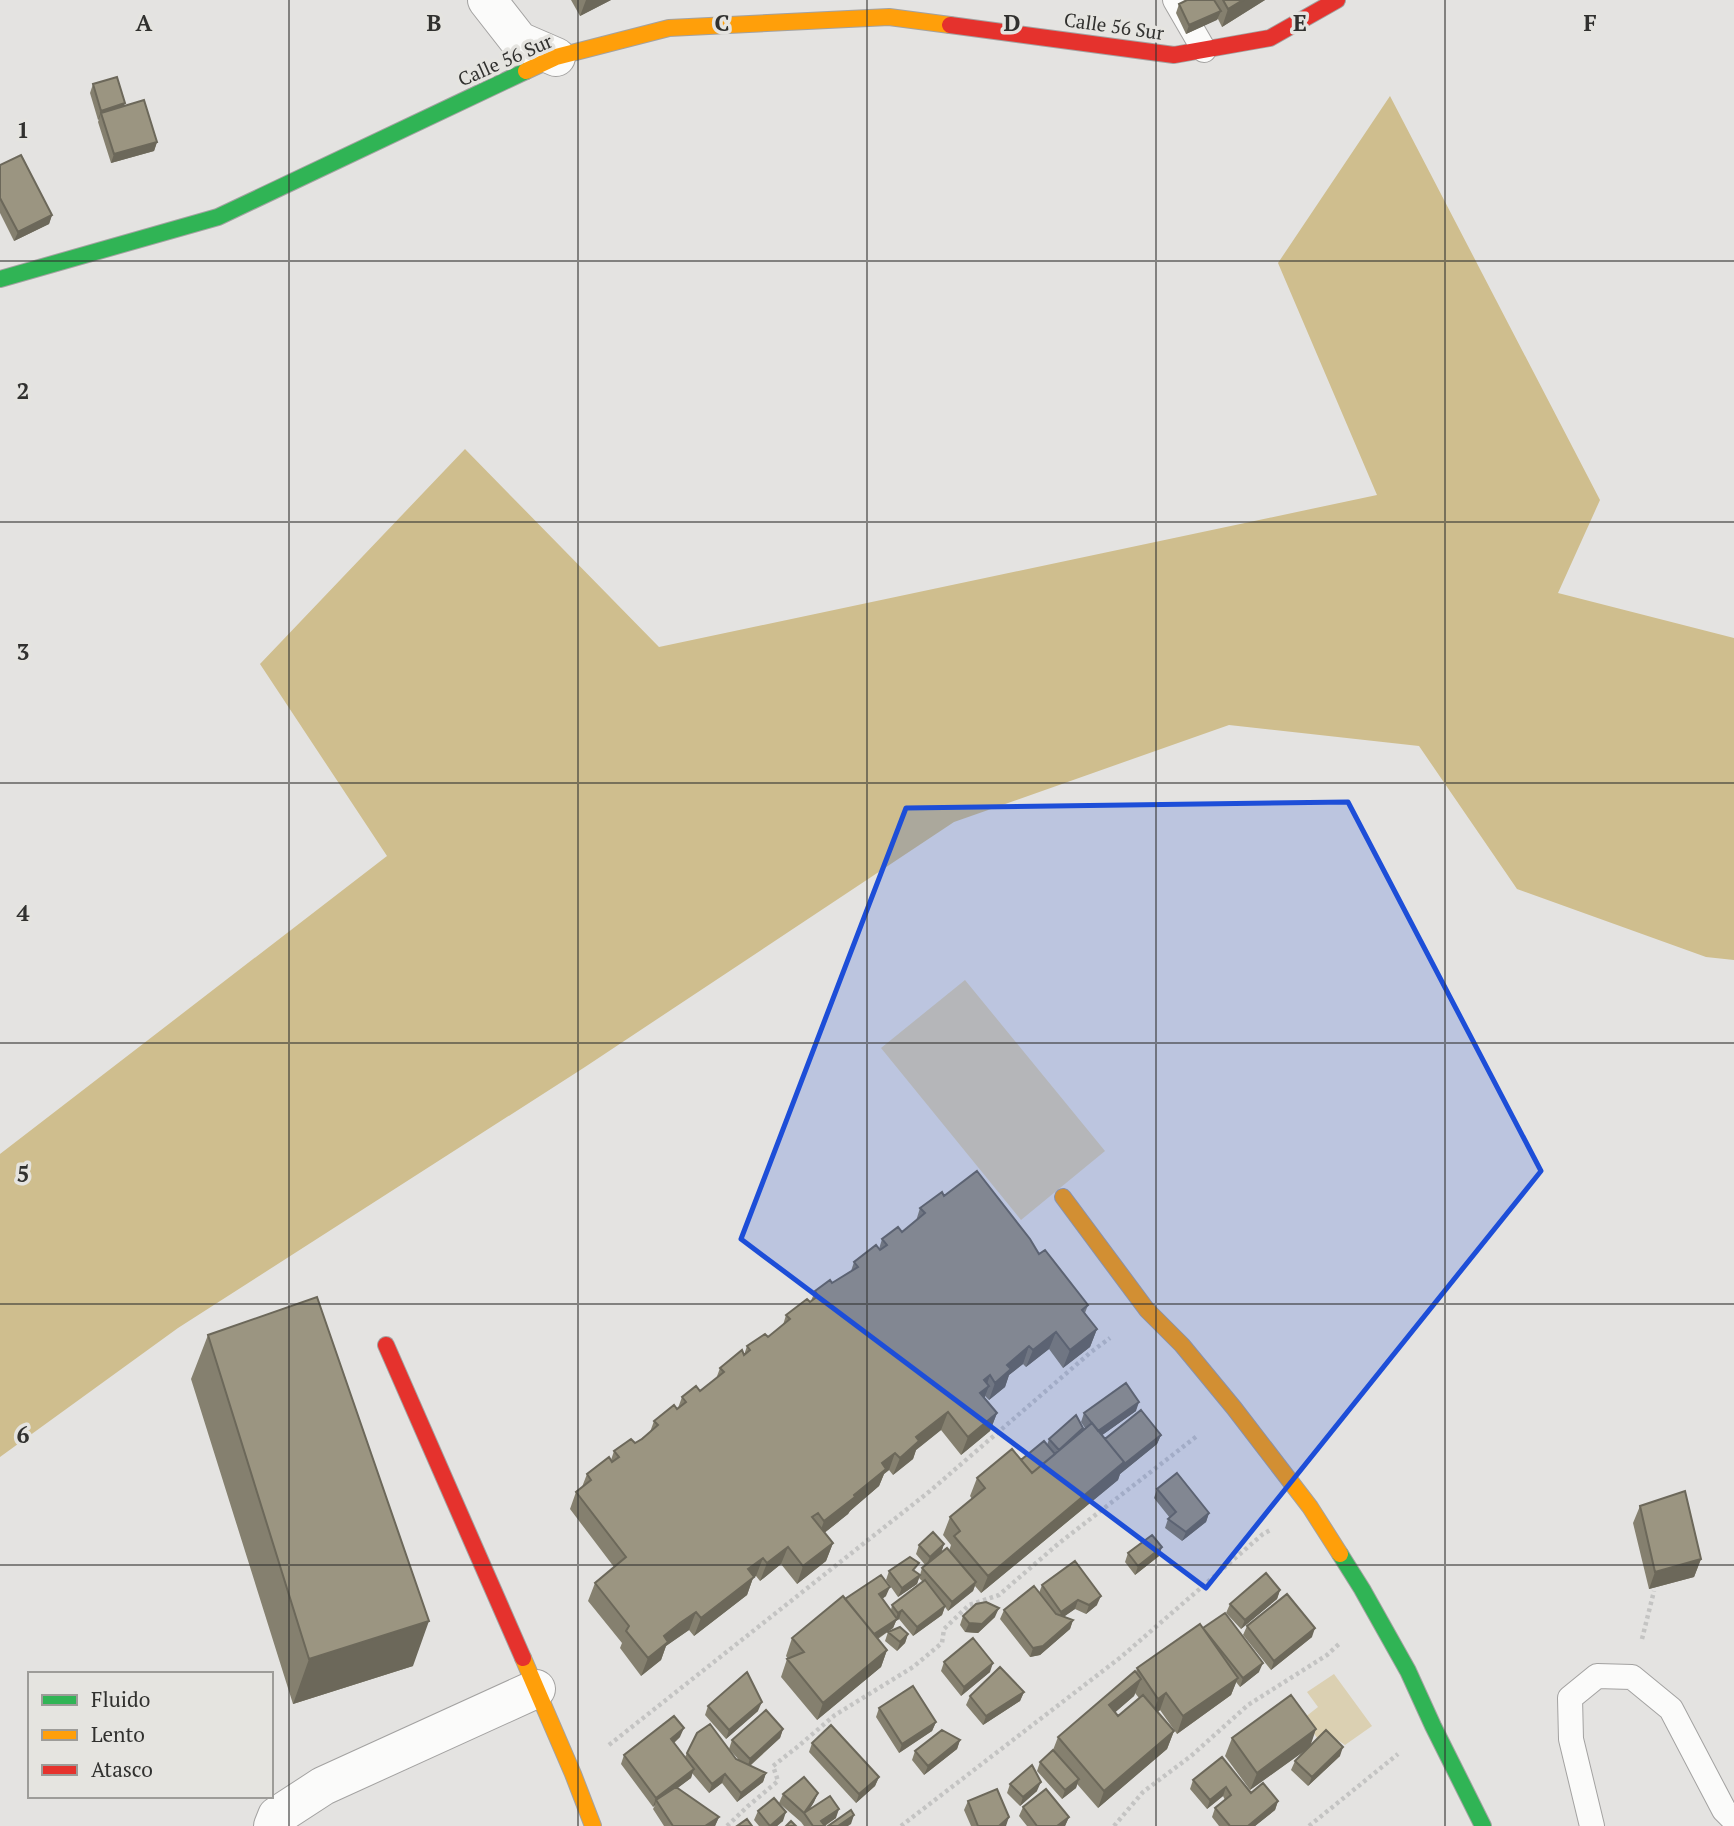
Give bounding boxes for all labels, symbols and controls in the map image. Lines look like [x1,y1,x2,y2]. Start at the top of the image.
street label: Calle 56 Sur [1062,6,1166,45]
text: A [136,7,153,38]
text: B [427,7,442,38]
text: C [715,7,730,38]
text: D [1004,7,1021,38]
text: E [1293,7,1307,38]
text: F [1583,7,1597,38]
street label: Calle 56 Sur [454,27,557,91]
text: 1 [17,114,30,145]
text: 2 [17,375,30,406]
text: 3 [17,636,30,667]
text: 4 [17,897,30,928]
text: 5 [17,1158,30,1189]
text: 6 [17,1419,30,1450]
legend [28,1672,273,1798]
text: Fluido [91,1685,150,1713]
text: Lento [91,1720,145,1748]
text: Atasco [91,1755,153,1783]

